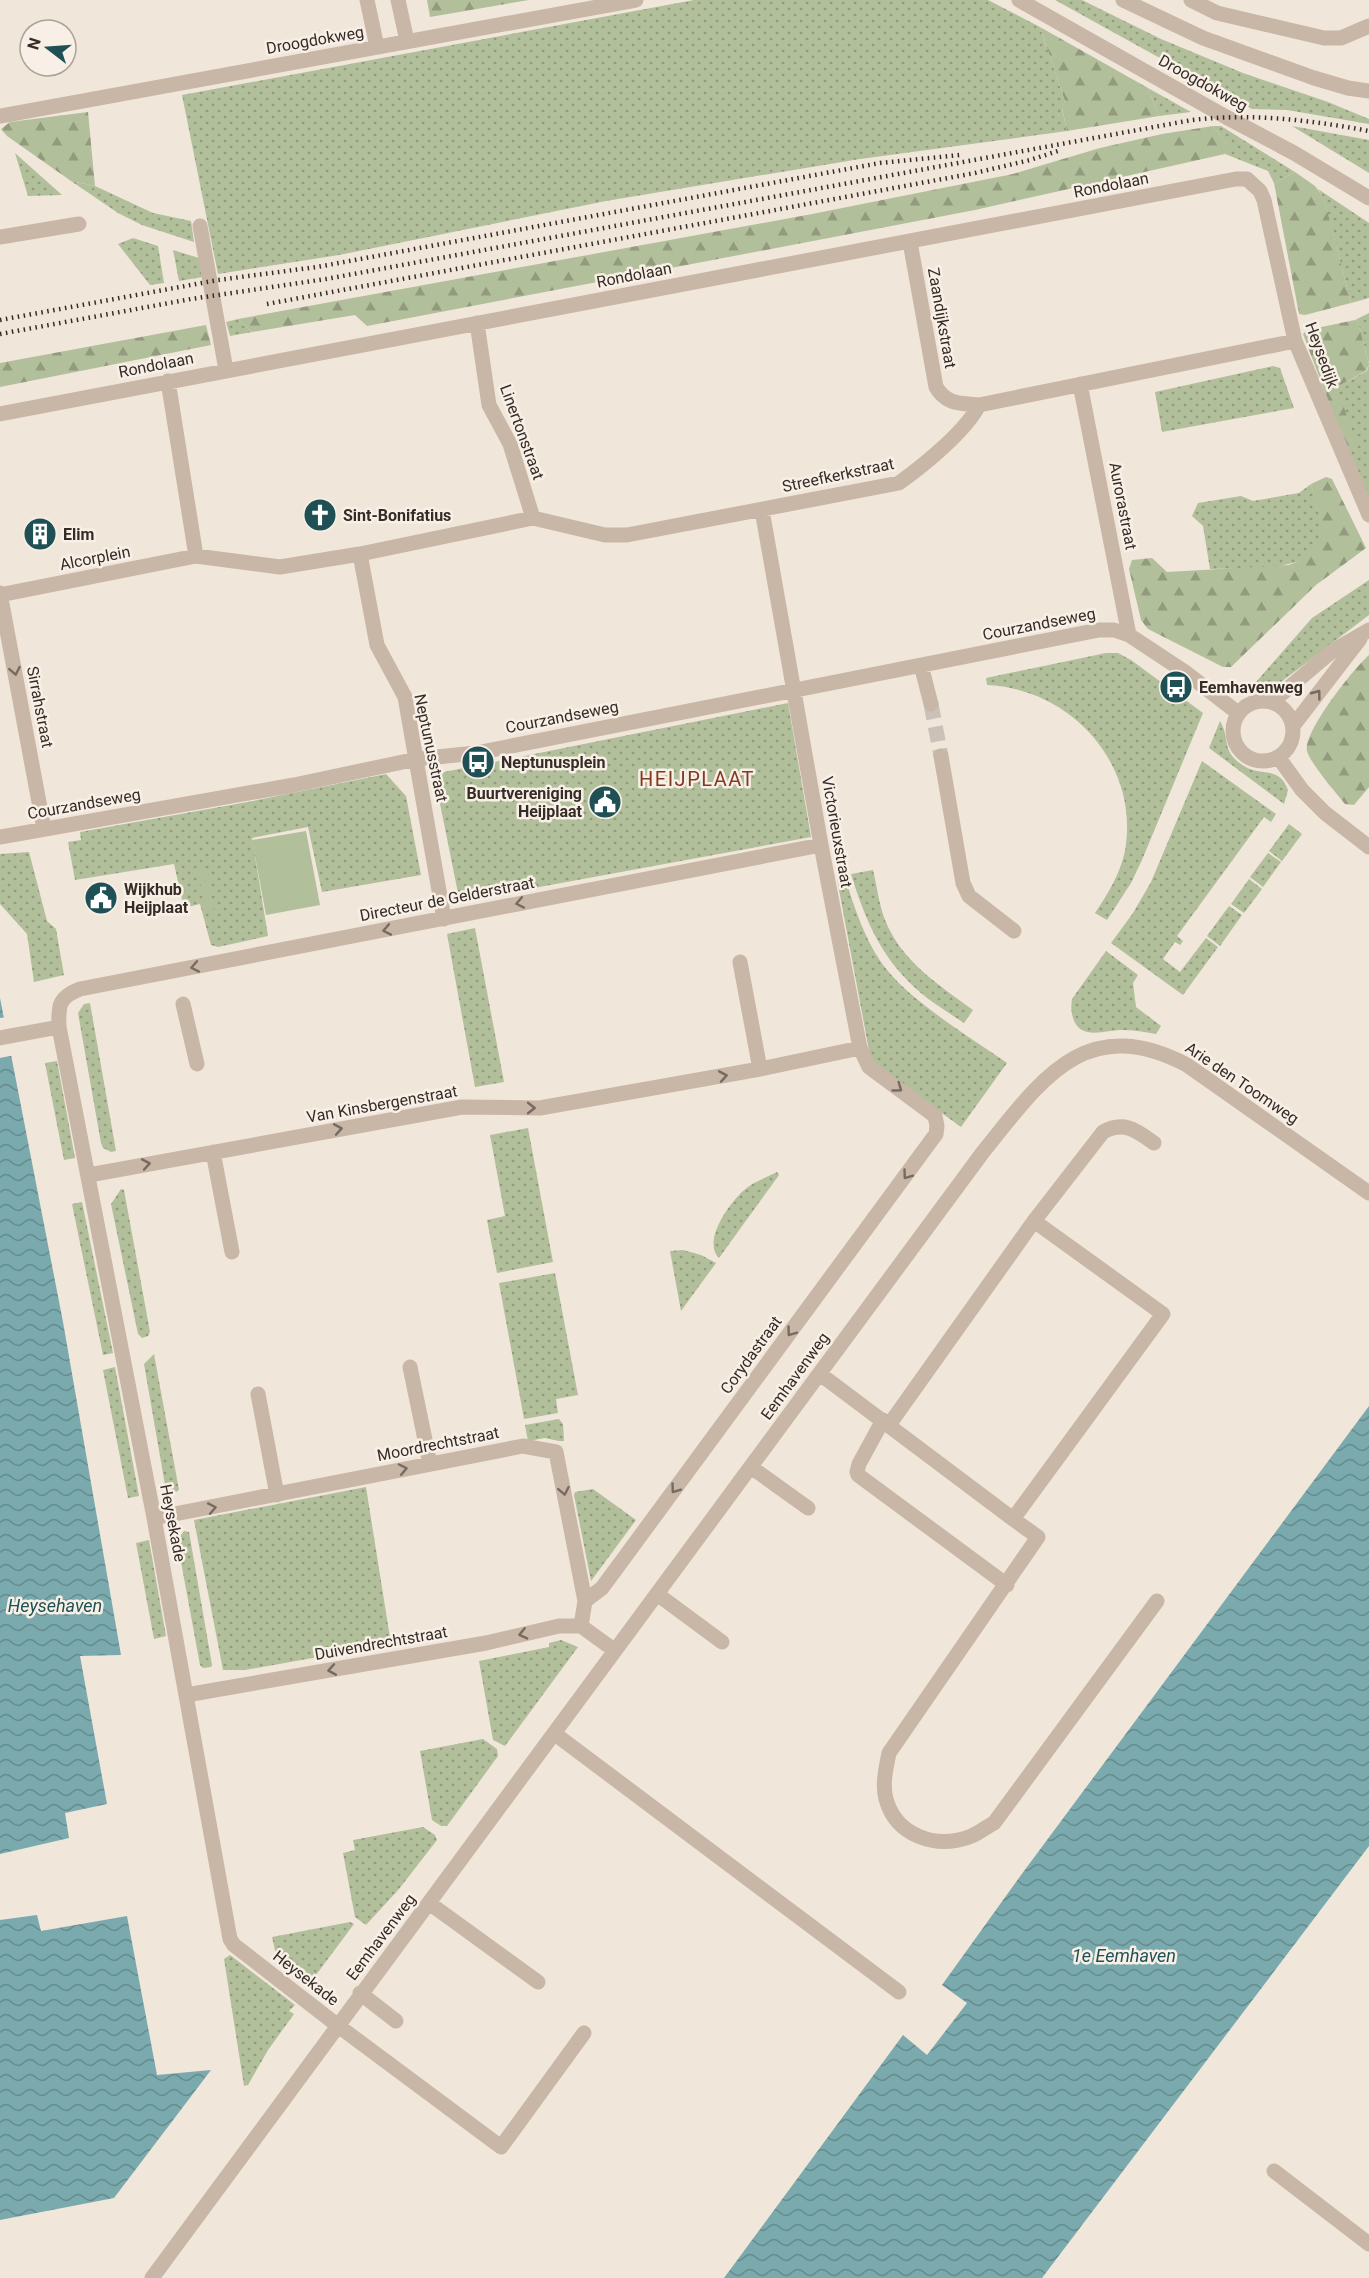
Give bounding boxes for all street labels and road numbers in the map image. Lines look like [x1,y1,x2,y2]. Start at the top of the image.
street label: Droogdokweg [265,22,365,58]
street label: Droogdokweg [1155,51,1251,115]
street label: Rondolaan [1072,168,1150,202]
street label: Rondolaan [595,258,673,292]
street label: Zaandijkstraat [924,266,960,370]
street label: Heysedijk [1301,319,1343,391]
street label: Rondolaan [117,348,195,382]
street label: Linertonstraat [496,382,548,482]
street label: Streefkerkstraat [780,454,896,496]
street label: Aurorastraat [1105,461,1141,551]
street label: Alcorplein [58,542,132,574]
street label: Courzandseweg [981,604,1097,644]
street label: Sirrahstraat [23,665,57,749]
street label: Neptunusstraat [410,692,452,804]
street label: Courzandseweg [504,697,620,737]
street label: Victorieuxstraat [818,775,856,889]
street label: Courzandseweg [26,785,142,823]
street label: Directeur de Gelderstraat [358,873,536,925]
street label: Arie den Toomweg [1182,1038,1302,1128]
street label: Van Kinsbergenstraat [305,1081,459,1127]
street label: Corydastraat [716,1312,786,1398]
street label: Eemhavenweg [757,1329,833,1423]
street label: Moordrechtstraat [375,1423,501,1465]
street label: Heysekade [156,1483,190,1563]
street label: Duivendrechtstraat [313,1622,449,1664]
street label: Eemhavenweg [342,1890,420,1984]
street label: Heysekade [269,1946,343,2010]

